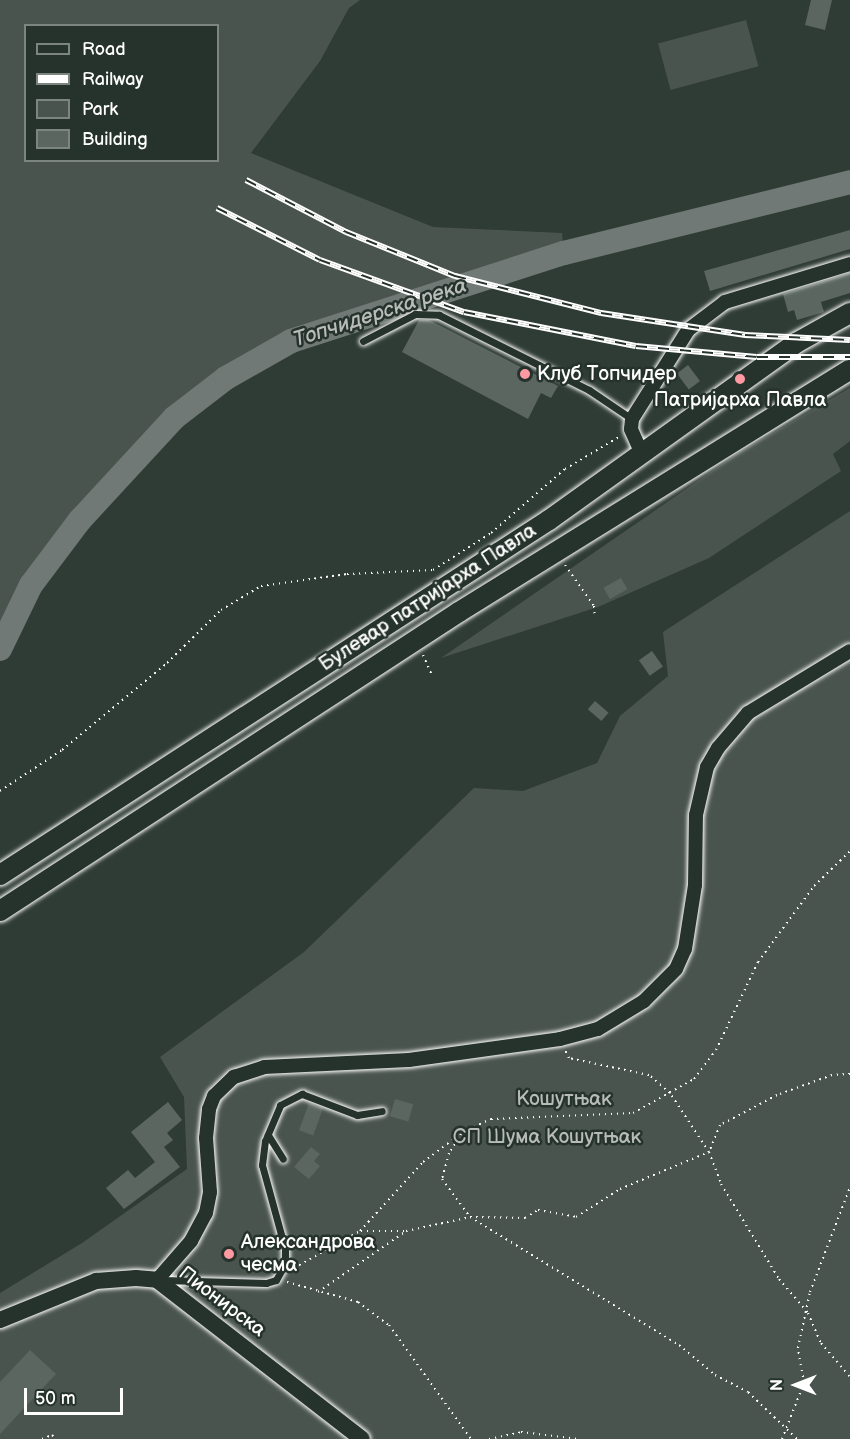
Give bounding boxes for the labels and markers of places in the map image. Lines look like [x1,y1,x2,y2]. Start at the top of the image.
place label: Клуб Топчидер [537,362,677,386]
marker: Клуб Топчидер [518,367,532,381]
marker: Патријарха Павла [733,372,747,386]
place label: Патријарха Павла [654,388,826,412]
place label: Александрова чесма [241,1230,375,1277]
marker: Александрова чесма [222,1247,236,1261]

